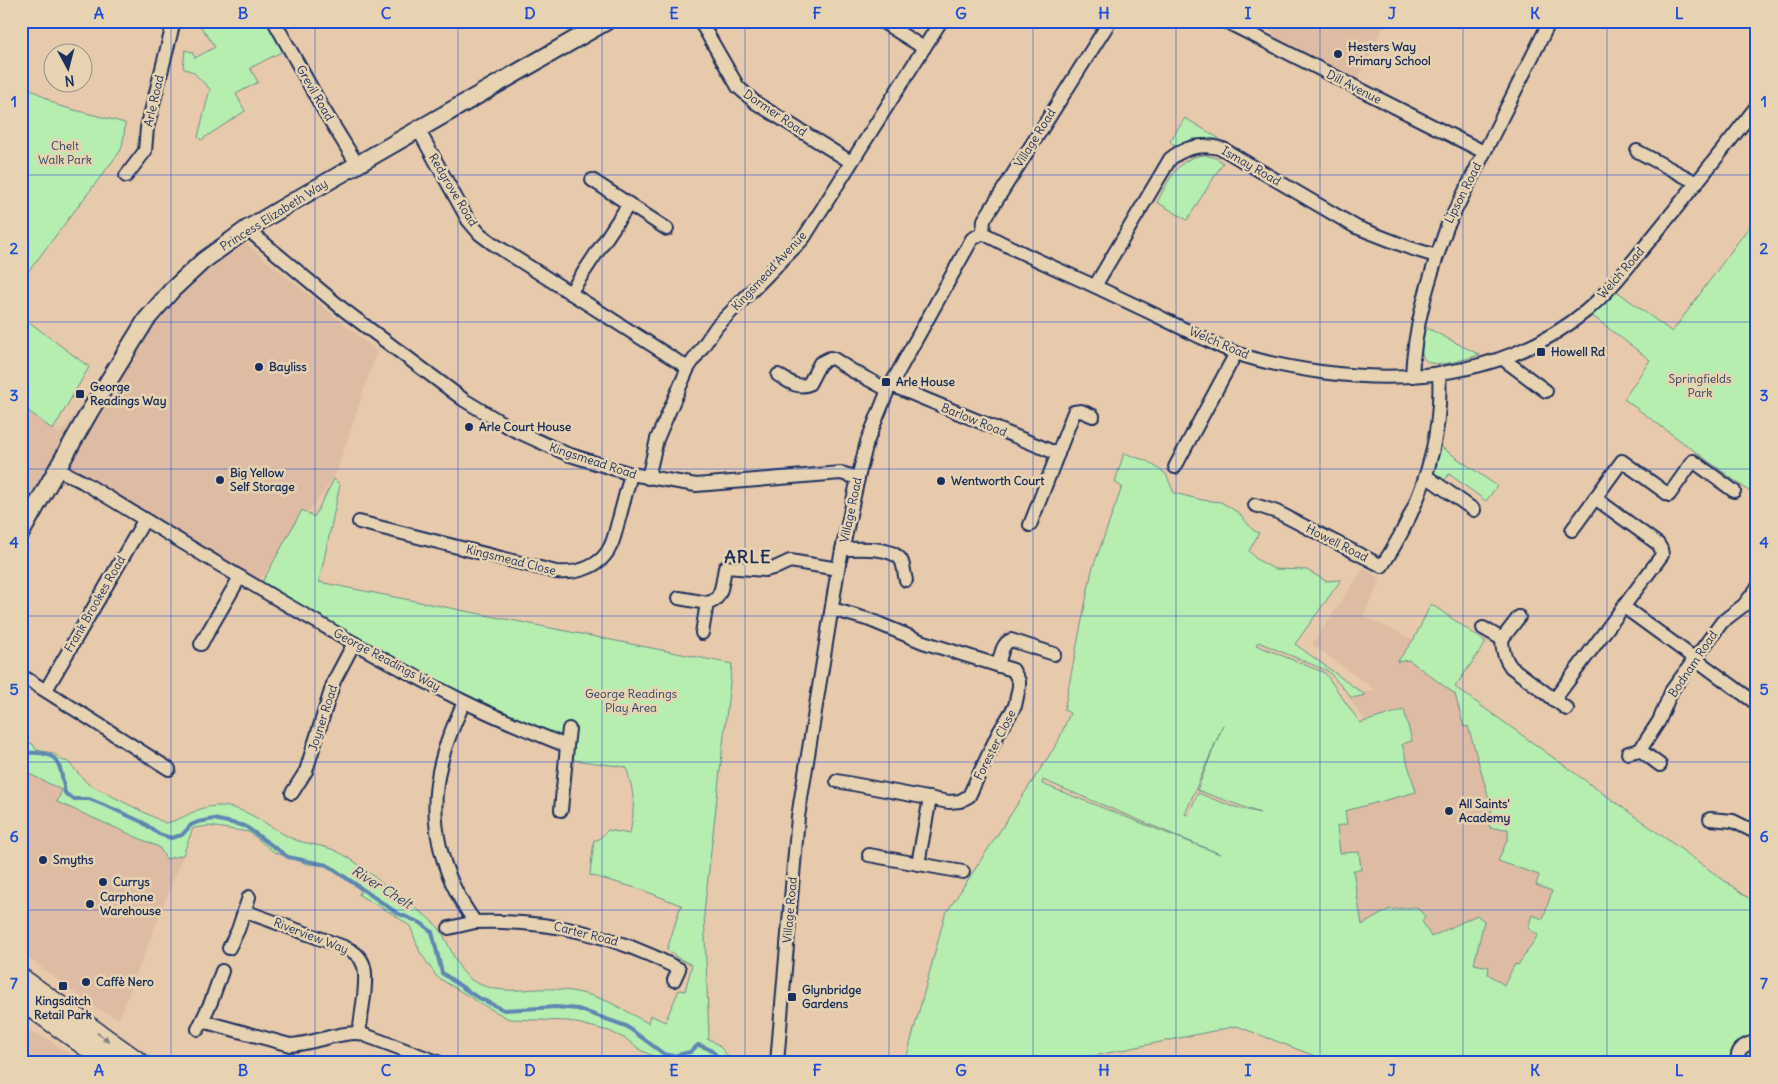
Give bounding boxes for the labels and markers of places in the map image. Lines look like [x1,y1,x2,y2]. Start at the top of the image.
place label: Hesters Way Primary School [1348,39,1431,69]
marker: Hesters Way Primary School [1332,48,1344,60]
place label: Howell Rd [1551,344,1605,359]
marker: Howell Rd [1535,346,1547,358]
place label: Bayliss [269,359,307,375]
marker: Bayliss [253,361,265,373]
place label: Arle House [896,374,955,389]
marker: Arle House [880,376,892,388]
place label: George Readings Way [90,379,167,409]
marker: George Readings Way [74,388,86,400]
place label: Arle Court House [479,419,572,434]
marker: Arle Court House [463,421,475,433]
place label: Big Yellow Self Storage [230,465,295,495]
place label: Wentworth Court [951,473,1045,488]
marker: Big Yellow Self Storage [214,474,226,486]
marker: Wentworth Court [935,475,947,487]
place label: All Saints' Academy [1459,796,1510,826]
marker: All Saints' Academy [1443,805,1455,817]
place label: Smyths [53,852,94,868]
marker: Smyths [37,854,49,866]
place label: Currys [113,874,150,890]
marker: Currys [97,876,109,888]
place label: Carphone Warehouse [100,889,162,918]
marker: Carphone Warehouse [84,898,96,910]
place label: Caffè Nero [96,974,154,989]
marker: Caffè Nero [80,976,92,988]
marker: Kingsditch Retail Park [57,980,69,992]
place label: Glynbridge Gardens [802,982,862,1011]
marker: Glynbridge Gardens [786,991,798,1003]
place label: Kingsditch Retail Park [34,993,92,1022]

